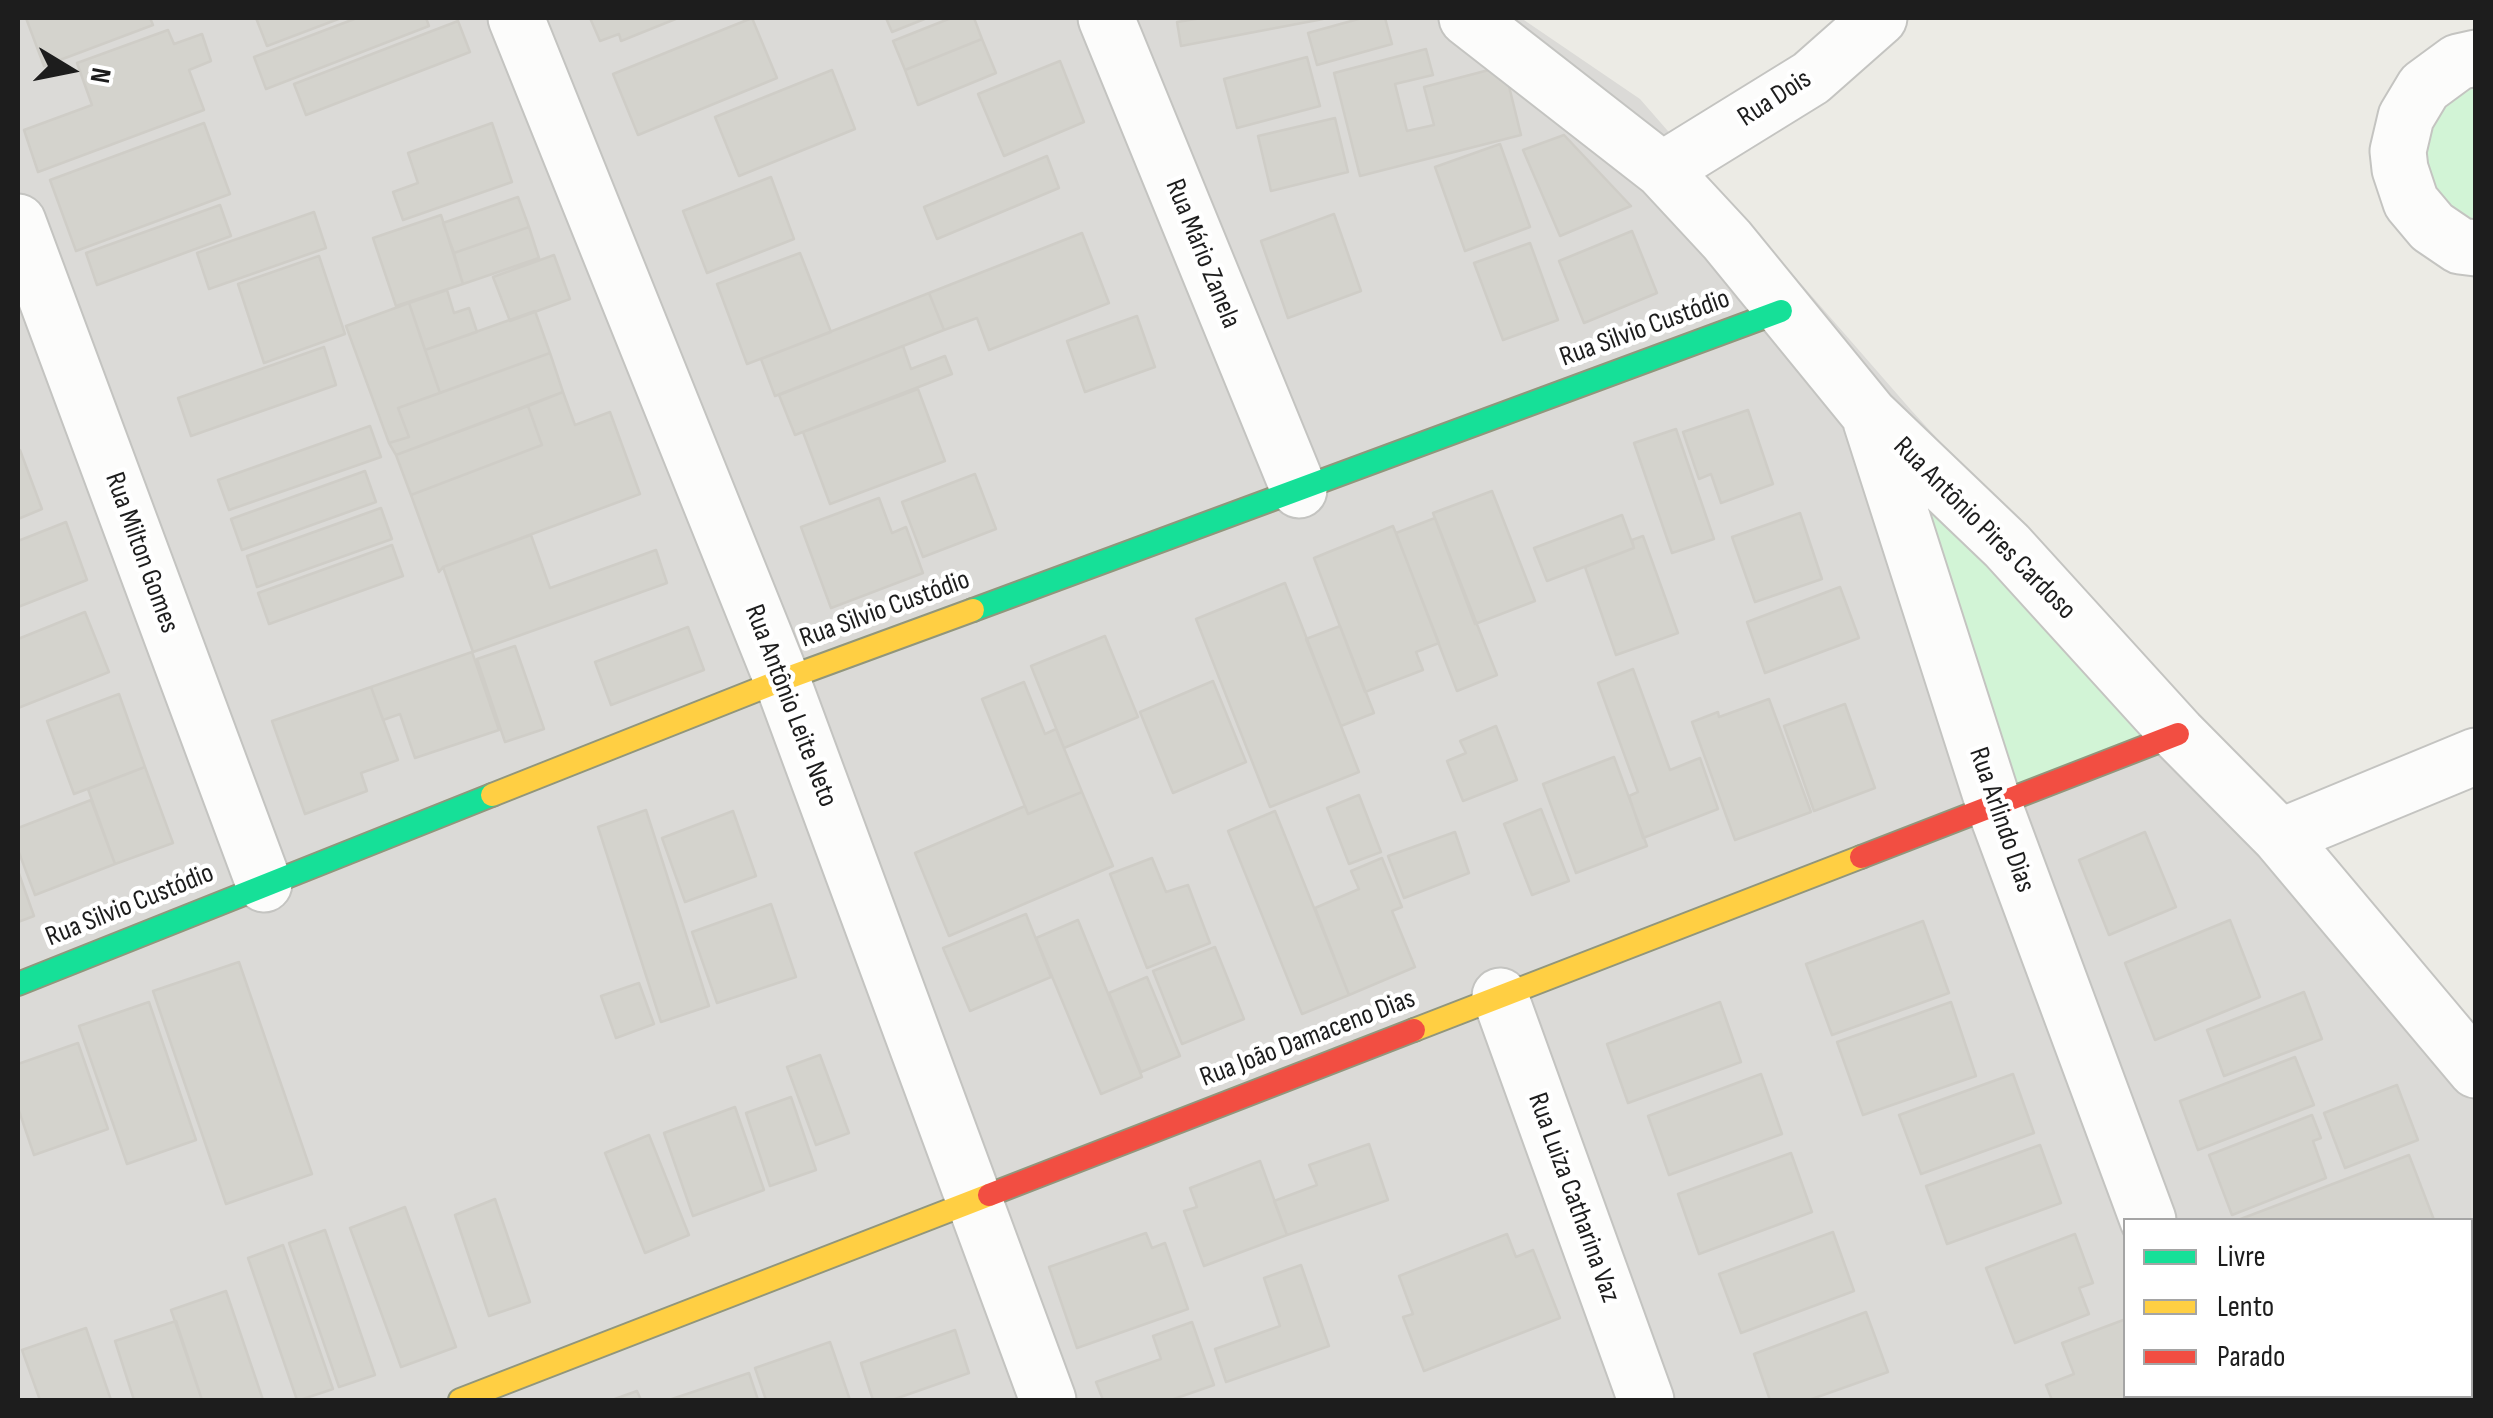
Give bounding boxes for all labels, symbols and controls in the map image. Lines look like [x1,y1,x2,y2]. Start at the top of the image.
north arrow [20,20,120,120]
street label: Rua Dois [1732,63,1818,135]
text: N [82,65,118,86]
street label: Rua Mário Zanela [1157,175,1247,333]
street label: Rua Silvio Custódio [1556,283,1734,375]
street label: Rua Antônio Pires Cardoso [1886,431,2082,627]
street label: Rua Milton Gomes [96,468,186,638]
street label: Rua Silvio Custódio [796,564,974,656]
street label: Rua Antônio Leite Neto [736,600,844,812]
street label: Rua Arlindo Dias [1961,743,2041,897]
street label: Rua Silvio Custódio [41,857,219,955]
street label: Rua João Damaceno Dias [1196,983,1420,1095]
street label: Rua Luiza Catharina Vaz [1519,1089,1627,1307]
legend [2123,1218,2473,1398]
text: Livre [2217,1239,2265,1275]
text: Lento [2217,1289,2274,1325]
text: Parado [2217,1339,2285,1375]

